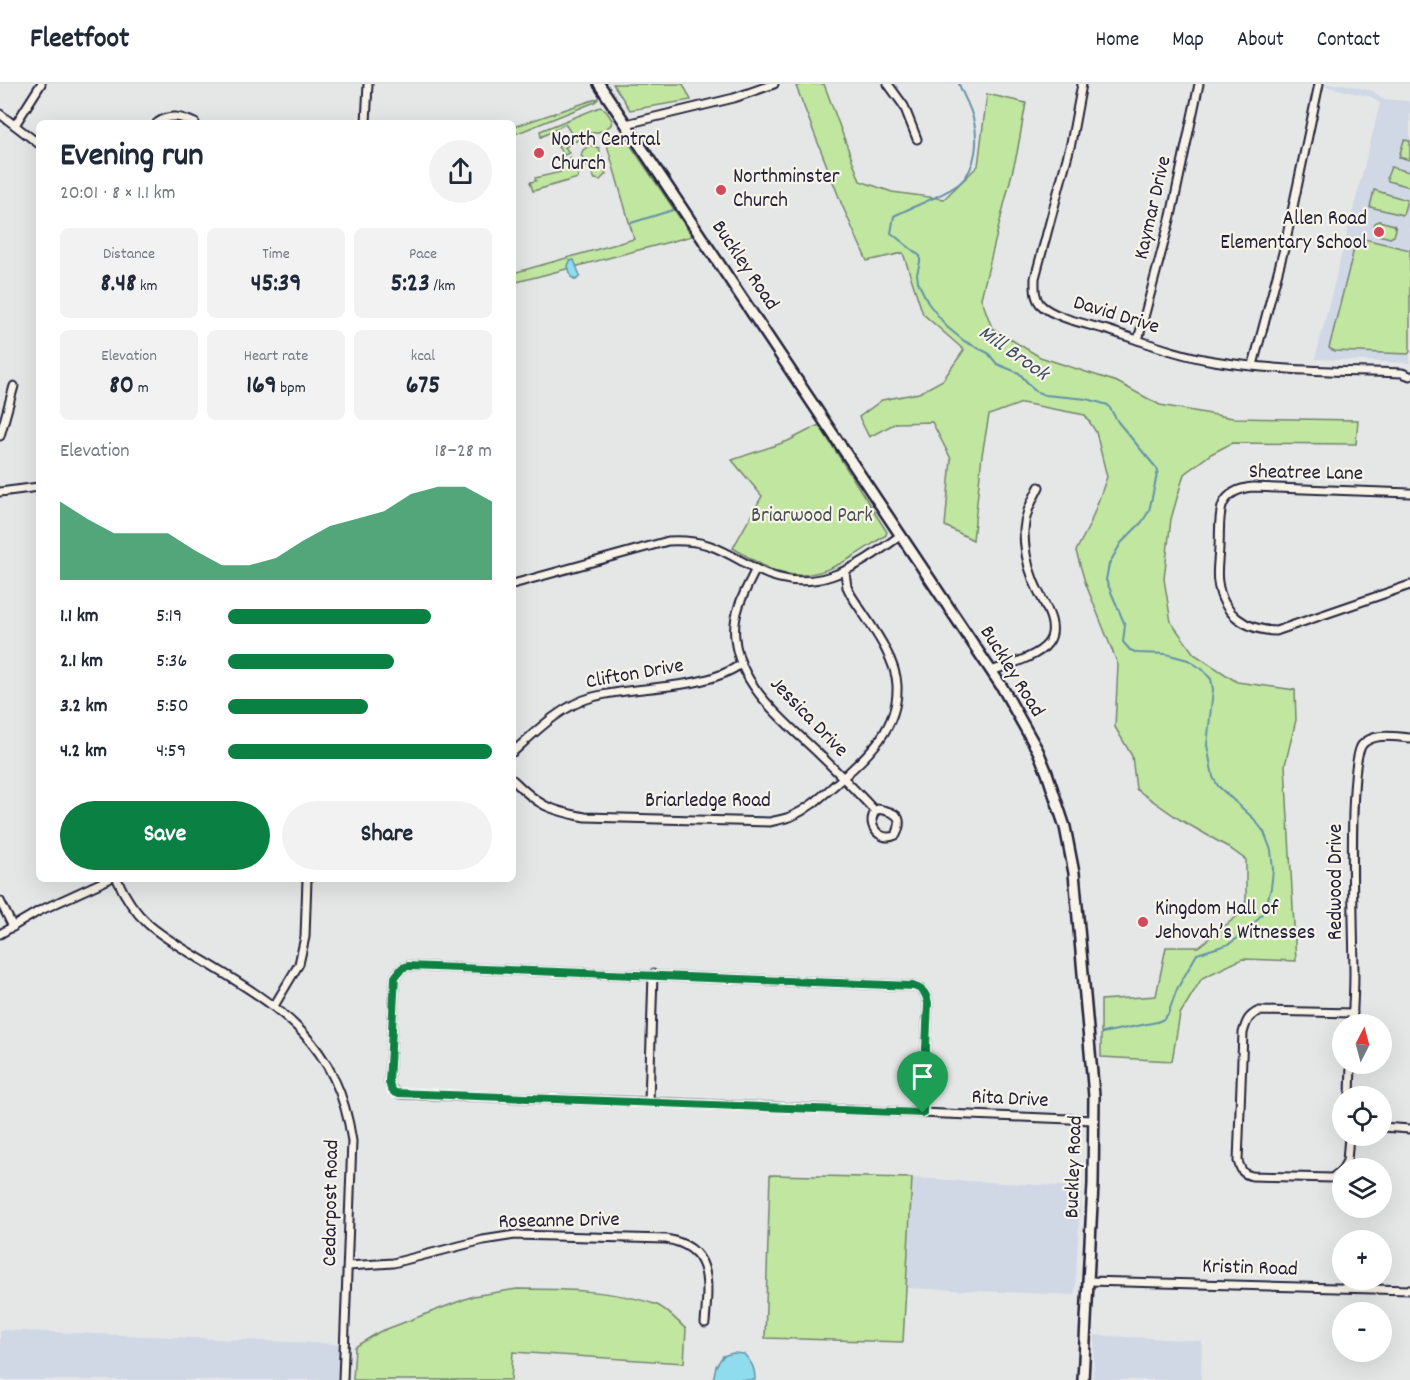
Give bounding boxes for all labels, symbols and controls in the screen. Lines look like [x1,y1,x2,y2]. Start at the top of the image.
text: Fleetfoot [30,21,129,61]
text: Home [1095,26,1139,56]
text: Map [1172,26,1204,56]
text: About [1237,26,1284,56]
text: Contact [1317,26,1380,56]
place label: North Central Church [551,126,660,180]
text: Evening run [60,134,204,181]
button: share [429,140,492,203]
marker: North Central Church [532,146,546,160]
street label: Kaymar Drive [1128,153,1180,263]
place label: Northminster Church [733,163,840,217]
text: 20:01 · 8 × 1.1 km [60,180,176,208]
marker: Northminster Church [714,183,728,197]
place label: Allen Road Elementary School [1220,205,1367,259]
street label: Buckley Road [703,215,785,317]
marker: Allen Road Elementary School [1372,225,1386,239]
text: Distance [103,243,155,266]
text: Time [262,243,290,266]
text: Pace [409,243,437,266]
text: 8.48 [100,266,136,303]
text: 45:39 [251,266,301,303]
text: 5:23 [390,266,430,303]
text: km [136,275,158,298]
text: /km [430,275,456,298]
street label: David Drive [1069,289,1163,343]
water label: Mill Brook [971,318,1056,391]
text: Elevation [101,345,157,368]
text: Heart rate [244,345,308,368]
text: kcal [411,345,435,368]
text: 80 [109,368,134,405]
text: 169 [246,368,277,405]
text: 675 [406,368,440,405]
text: m [134,377,149,400]
text: bpm [277,377,306,400]
text: Elevation [60,438,130,466]
text: 18–28 m [435,438,492,466]
street label: Sheatree Lane [1249,458,1363,490]
park label: Briarwood Park [751,502,873,532]
text: 1.1 km [60,603,99,631]
text: 5:19 [156,603,182,631]
street label: Buckley Road [971,620,1051,724]
text: 2.1 km [60,648,103,676]
text: 5:36 [156,648,187,676]
street label: Clifton Drive [584,652,686,698]
street label: Jessica Drive [762,671,854,765]
text: 3.2 km [60,693,107,721]
text: 5:50 [156,693,189,721]
text: 4.2 km [60,738,107,766]
text: 4:59 [156,738,186,766]
street label: Briarledge Road [645,787,771,817]
button: Save [60,801,270,870]
button: Share [282,801,492,870]
street label: Redwood Drive [1322,824,1352,940]
place label: Kingdom Hall of Jehovah’s Witnesses [1155,895,1315,949]
marker: Kingdom Hall of Jehovah’s Witnesses [1136,915,1150,929]
north arrow [1332,1014,1392,1074]
map controls [1332,1014,1392,1362]
pin [897,1051,948,1113]
icon: arrive [906,1060,939,1093]
street label: Rita Drive [971,1083,1049,1117]
button: locate [1332,1086,1392,1146]
street label: Buckley Road [1058,1115,1092,1219]
street label: Cedarpost Road [316,1139,348,1267]
button: layers [1332,1158,1392,1218]
street label: Roseanne Drive [498,1206,620,1238]
button: + [1332,1230,1392,1290]
street label: Kristin Road [1202,1252,1298,1286]
button: − [1332,1302,1392,1362]

